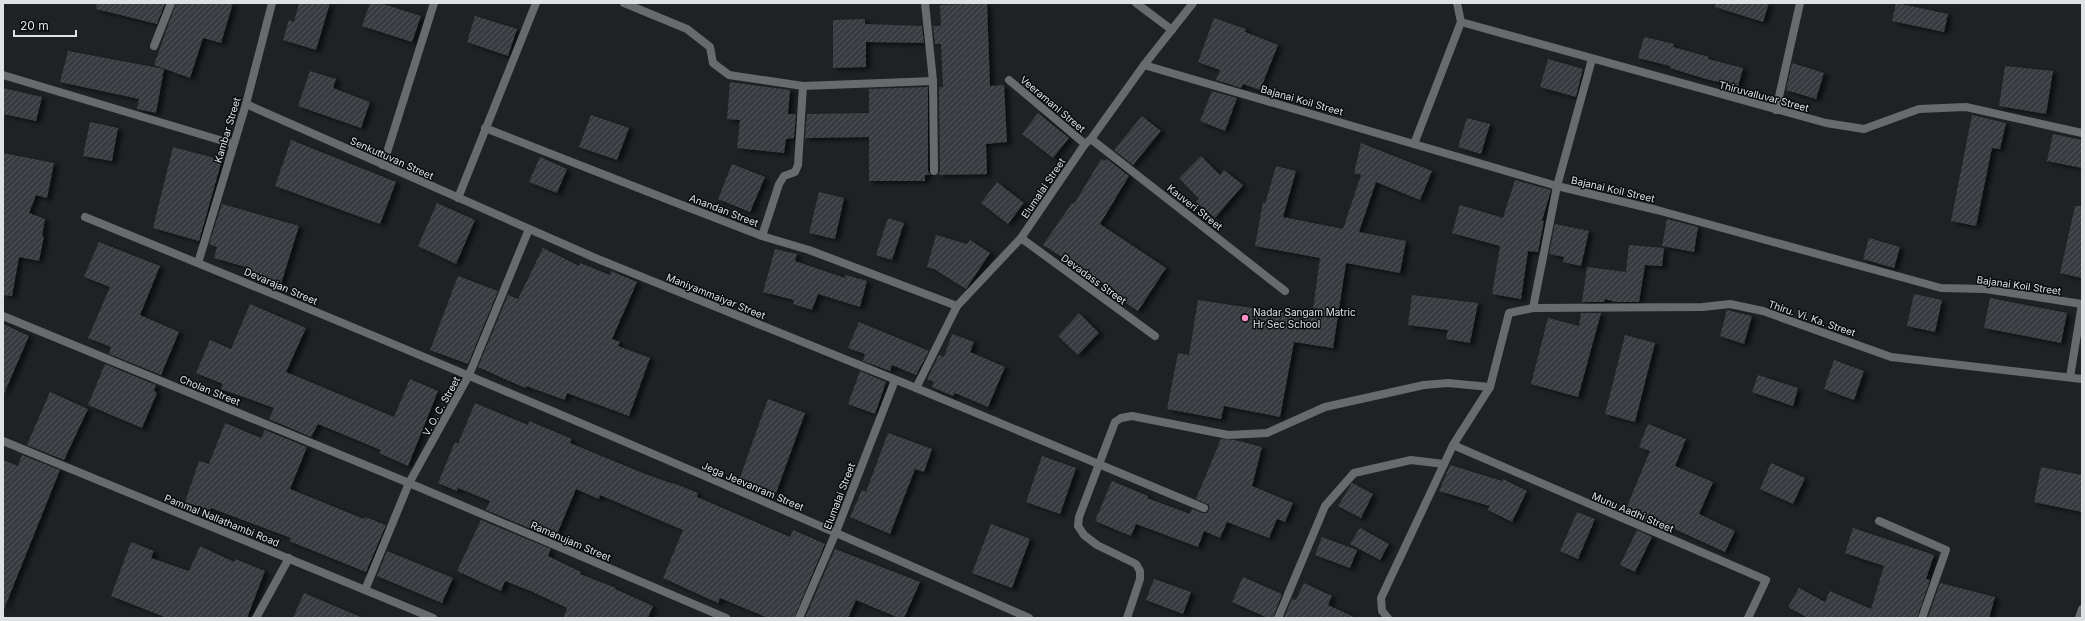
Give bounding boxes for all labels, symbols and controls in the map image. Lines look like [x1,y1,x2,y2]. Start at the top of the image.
scale bar [14,12,76,38]
text: 20 m [20,18,49,33]
street label: Veeramani Street [1018,73,1089,135]
street label: Thiruvalluvar Street [1718,78,1811,114]
street label: Bajanai Koil Street [1259,82,1345,118]
street label: Kambar Street [211,95,243,164]
street label: Senkuttuvan Street [348,134,436,182]
street label: Elumalai Street [1018,155,1068,220]
street label: Bajanai Koil Street [1570,174,1657,205]
street label: Kauveri Street [1165,182,1226,233]
street label: Anandan Street [688,191,761,229]
street label: Devadass Street [1059,251,1129,307]
street label: Devarajan Street [243,265,320,307]
street label: Maniyammaiyar Street [665,271,768,322]
street label: Bajanai Koil Street [1976,273,2063,297]
street label: Thiru. Vi. Ka. Street [1767,297,1858,339]
place label: Nadar Sangam Matric Hr Sec School [1253,306,1356,330]
marker: Nadar Sangam Matric Hr Sec School [1240,313,1250,323]
street label: Cholan Street [178,372,243,408]
street label: V. O. C. Street [420,374,463,438]
street label: Jega Jeevanram Street [700,459,806,513]
street label: Elumalai Street [821,460,857,531]
street label: Munu Aadhi Street [1590,489,1676,535]
street label: Pammal Nallathambi Road [163,491,281,549]
street label: Ramanujam Street [529,519,614,564]

